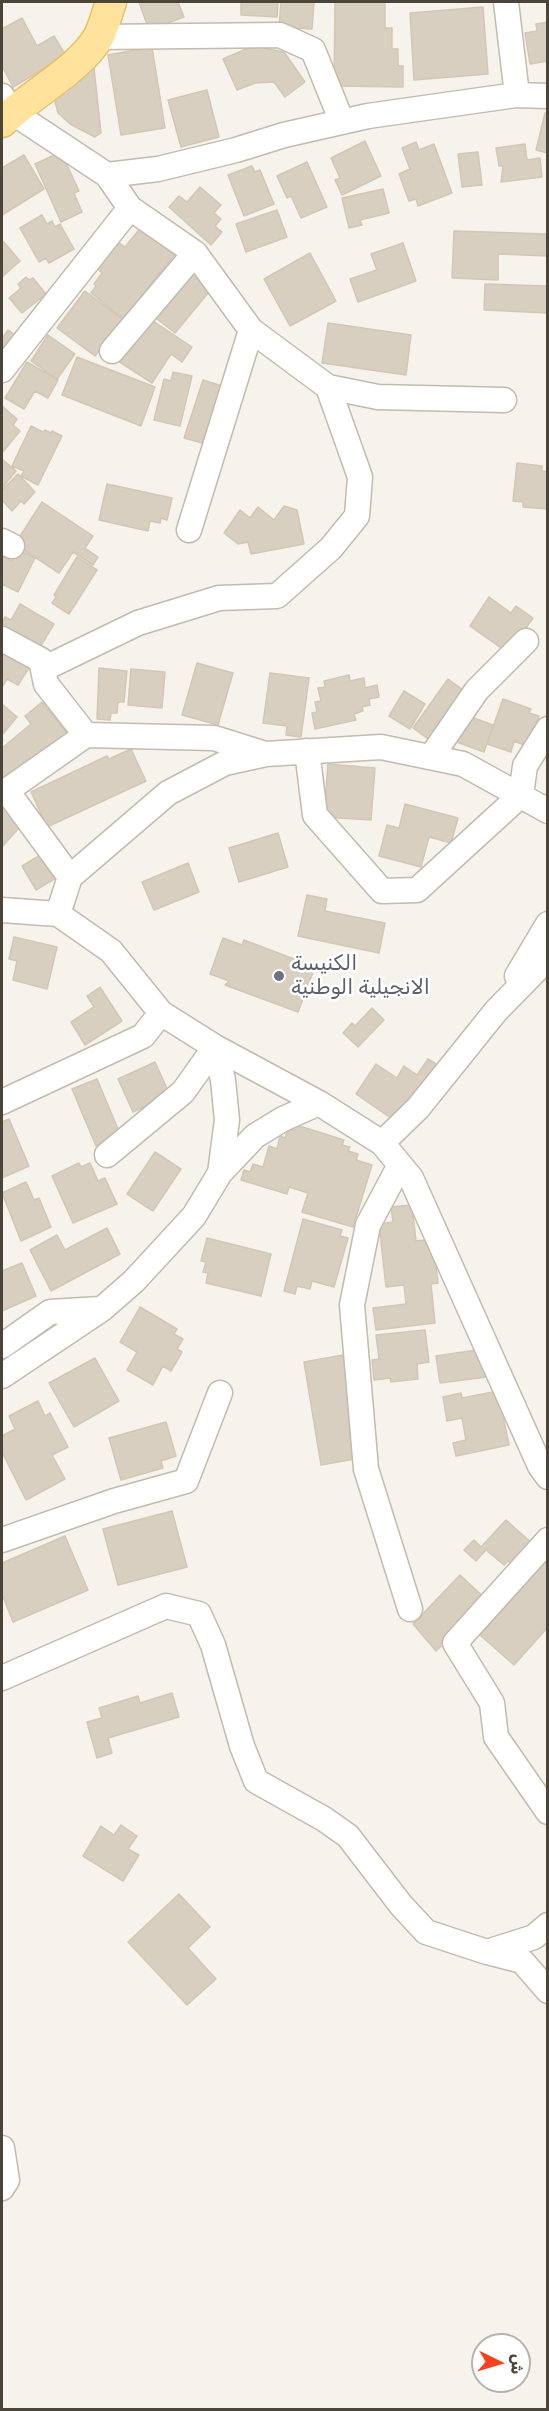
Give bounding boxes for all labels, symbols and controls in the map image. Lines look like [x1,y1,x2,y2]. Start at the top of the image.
place label: الكنيسة الانجيلية الوطنية [291,951,430,1001]
marker: الكنيسة الانجيلية الوطنية [272,969,286,983]
north arrow [471,2333,531,2393]
text: ش [507,2354,528,2375]

